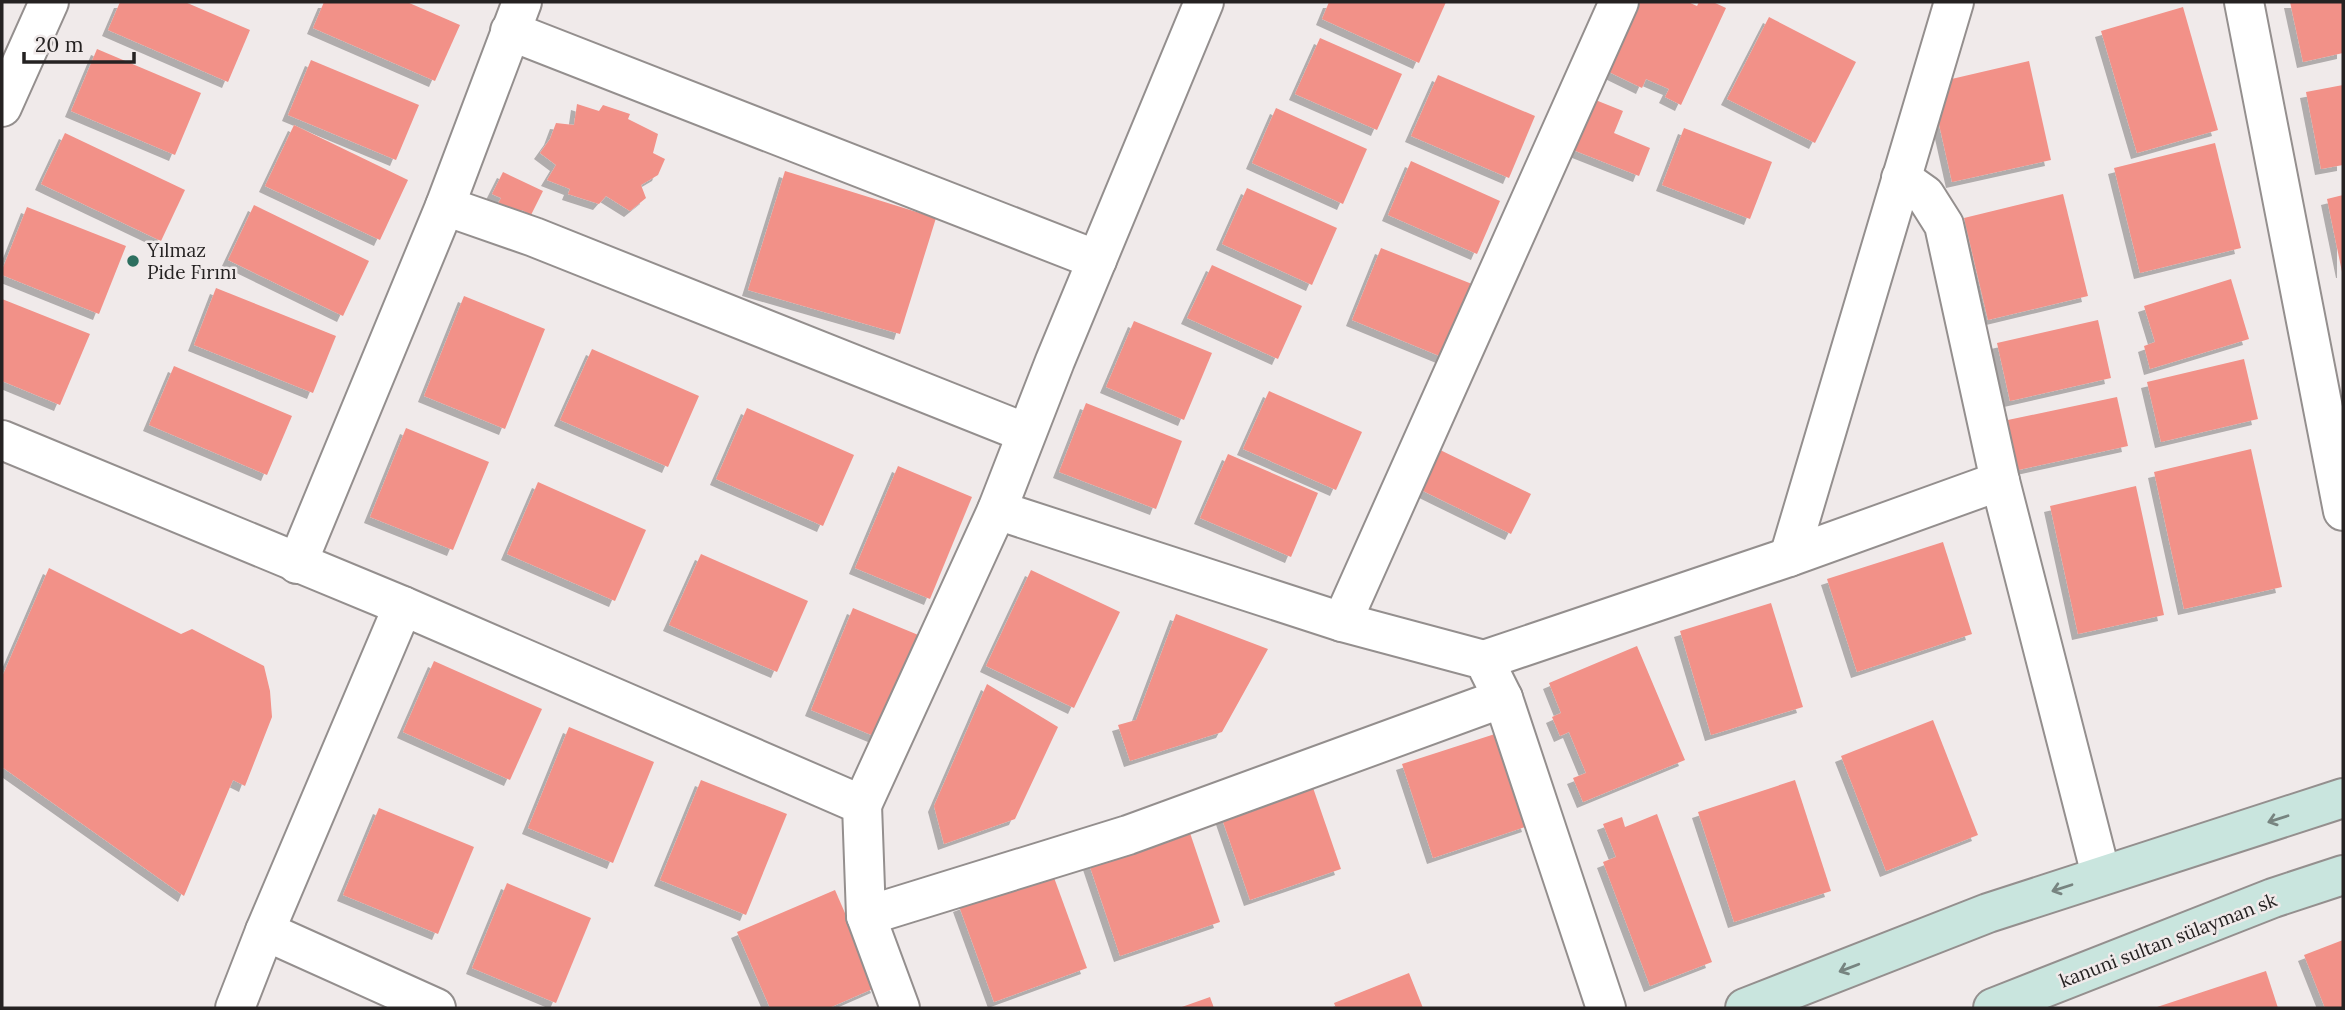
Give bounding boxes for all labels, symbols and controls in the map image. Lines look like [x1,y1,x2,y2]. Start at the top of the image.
scale bar [24,21,135,65]
text: 20 m [35,31,84,58]
place label: Yılmaz Pide Fırını [146,238,237,284]
marker: Yılmaz Pide Fırını [125,253,141,269]
one-way arrow [2268,813,2290,826]
one-way arrow [2051,883,2073,895]
street label: kanuni sultan sülayman sk [2056,887,2281,993]
one-way arrow [1838,962,1860,975]

